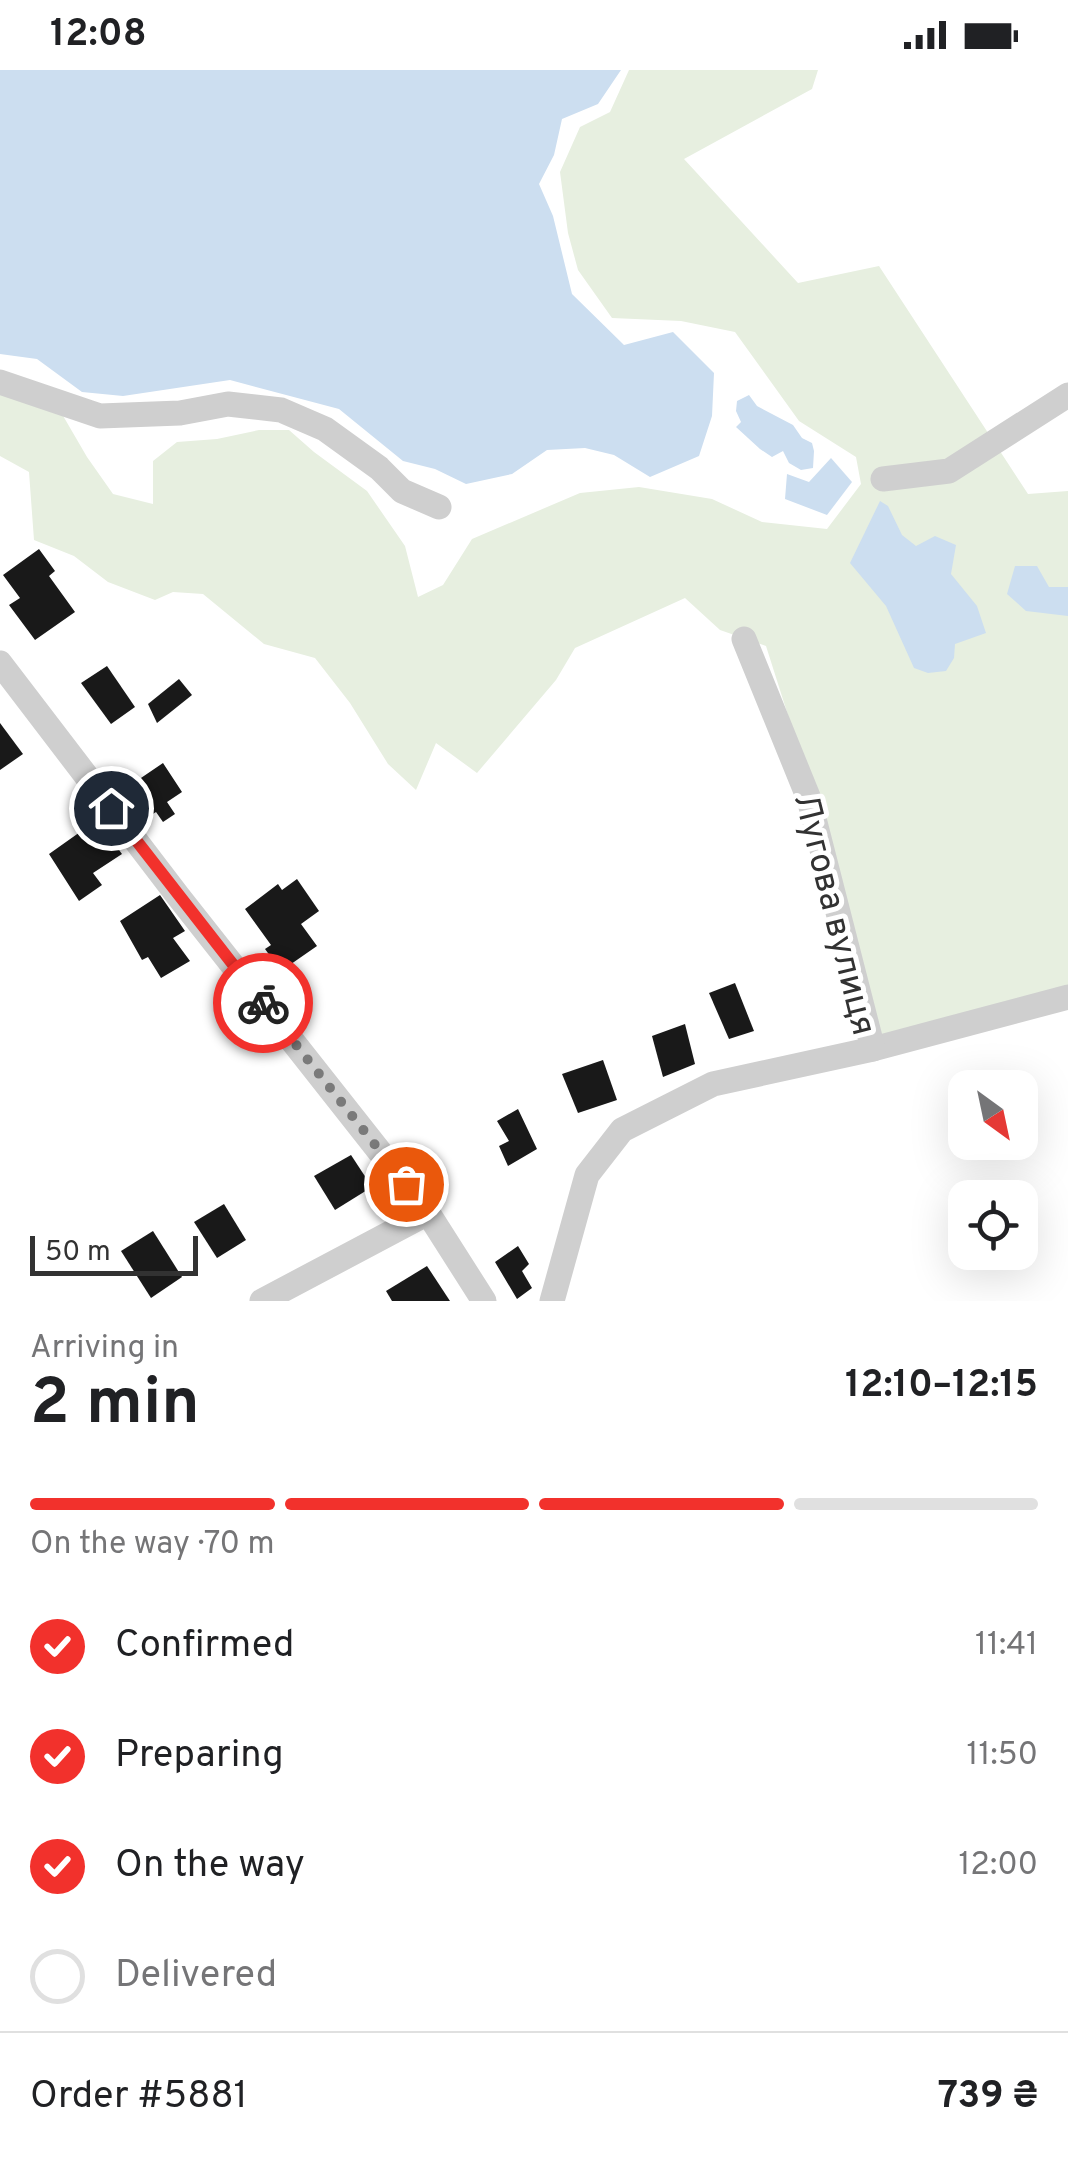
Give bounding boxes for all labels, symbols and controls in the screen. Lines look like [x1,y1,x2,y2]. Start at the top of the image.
text: 12:08 [50,11,147,60]
pin [69,766,154,851]
icon: home [84,781,139,836]
street label: Лугова вулиця [782,789,884,1040]
courier [213,953,313,1053]
icon: bike [236,976,291,1031]
north arrow [948,1070,1038,1160]
map controls [948,1070,1038,1270]
pin [364,1142,449,1227]
icon: bag [379,1157,434,1212]
button: locate [948,1180,1038,1270]
scale bar [30,1231,198,1276]
text: 50 m [45,1235,111,1271]
text: Arriving in [30,1329,179,1369]
text: 12:10–12:15 [845,1362,1038,1411]
text: 2 min [30,1365,200,1447]
text: On the way · 70 m [30,1525,275,1565]
icon: check [30,1619,85,1674]
text: Confirmed [115,1622,294,1671]
text: 11:41 [975,1626,1038,1666]
icon: check [30,1729,85,1784]
text: Preparing [115,1732,284,1781]
text: 11:50 [967,1736,1038,1776]
icon: check [30,1839,85,1894]
text: On the way [115,1842,305,1891]
text: 12:00 [958,1846,1038,1886]
text: Delivered [115,1952,277,2001]
text: Order #5881 [30,2073,248,2122]
text: 739 ₴ [938,2073,1038,2122]

